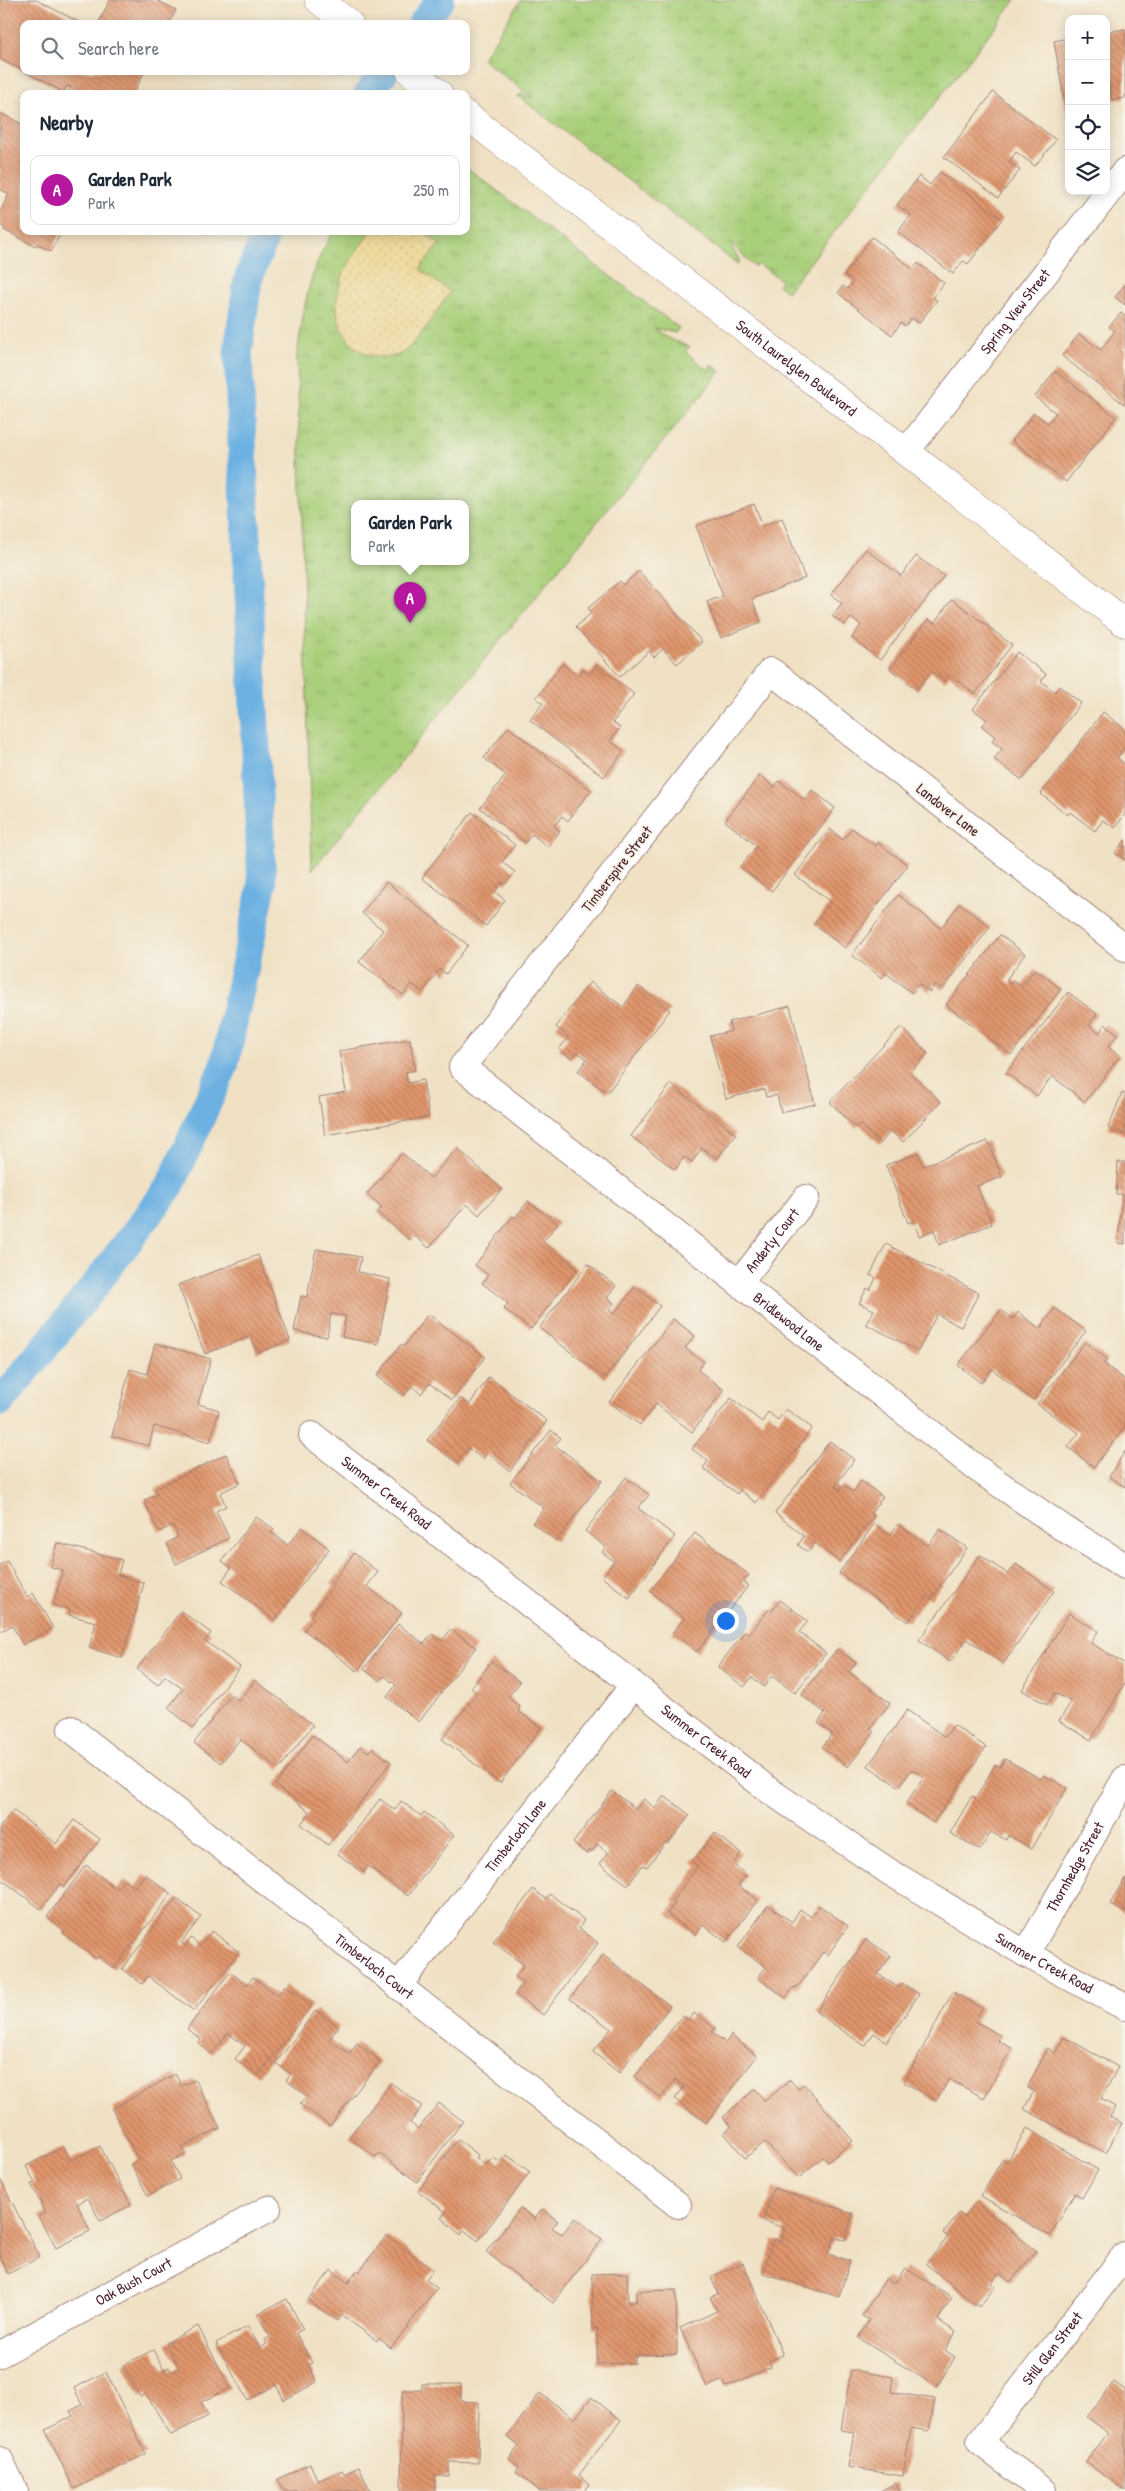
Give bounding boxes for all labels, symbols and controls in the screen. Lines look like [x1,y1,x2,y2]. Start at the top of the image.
map controls [1065,15,1110,195]
button: + [1065,15,1110,60]
search box [20,20,470,75]
icon: search [38,34,66,62]
text: Search here [78,35,159,61]
button: − [1065,60,1110,105]
button: locate [1065,105,1110,150]
text: Nearby [40,108,93,137]
button: layers [1065,150,1110,195]
text: Garden Park [88,166,172,192]
text: A [53,179,61,201]
text: 250 m [413,179,449,201]
text: Park [88,192,115,214]
street label: Spring View Street [975,264,1055,358]
street label: South Laurelglen Boulevard [732,314,862,421]
popup [351,500,469,565]
text: Garden Park [368,509,452,535]
text: Park [368,535,395,557]
pin: A [394,582,426,623]
street label: Landover Lane [912,778,985,841]
street label: Timberspire Street [576,821,657,916]
street label: Anderly Court [740,1203,805,1277]
street label: Bridlewood Lane [749,1287,829,1356]
street label: Summer Creek Road [337,1451,436,1534]
your location [713,1608,739,1634]
street label: Summer Creek Road [657,1699,756,1783]
street label: Timberloch Lane [480,1794,551,1877]
street label: Thornhedge Street [1041,1817,1109,1916]
street label: Summer Creek Road [992,1927,1097,1998]
street label: Timberloch Court [330,1928,419,2004]
street label: Oak Bush Court [91,2252,176,2311]
street label: Still Glen Street [1017,2307,1088,2389]

